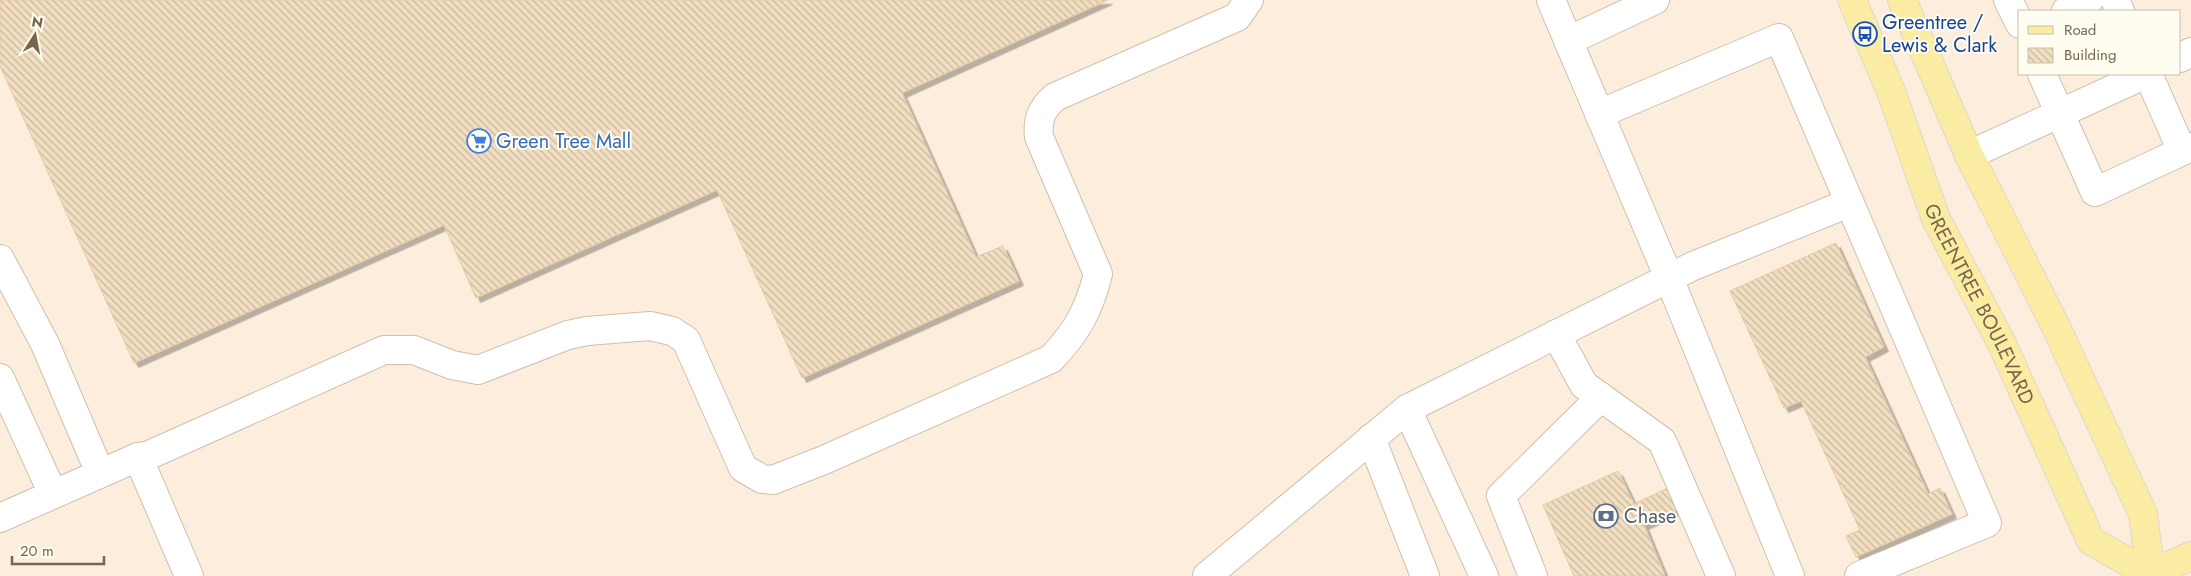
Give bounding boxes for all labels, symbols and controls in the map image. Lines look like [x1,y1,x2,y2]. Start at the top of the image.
place label: Greentree / Lewis & Clark [1882,8,1997,60]
north arrow [10,10,60,60]
legend [2018,10,2181,75]
text: N [30,11,45,33]
text: Road [2064,19,2096,41]
bus stop icon: Greentree / Lewis & Clark [1852,21,1878,47]
text: Building [2064,44,2116,66]
place label: Green Tree Mall [496,127,631,156]
supermarket icon: Green Tree Mall [466,128,492,154]
street label: GREENTREE BOULEVARD [1917,200,2041,409]
place label: Chase [1624,502,1676,531]
bank icon: Chase [1593,503,1619,529]
scale bar [12,534,105,566]
text: 20 m [20,540,54,562]

